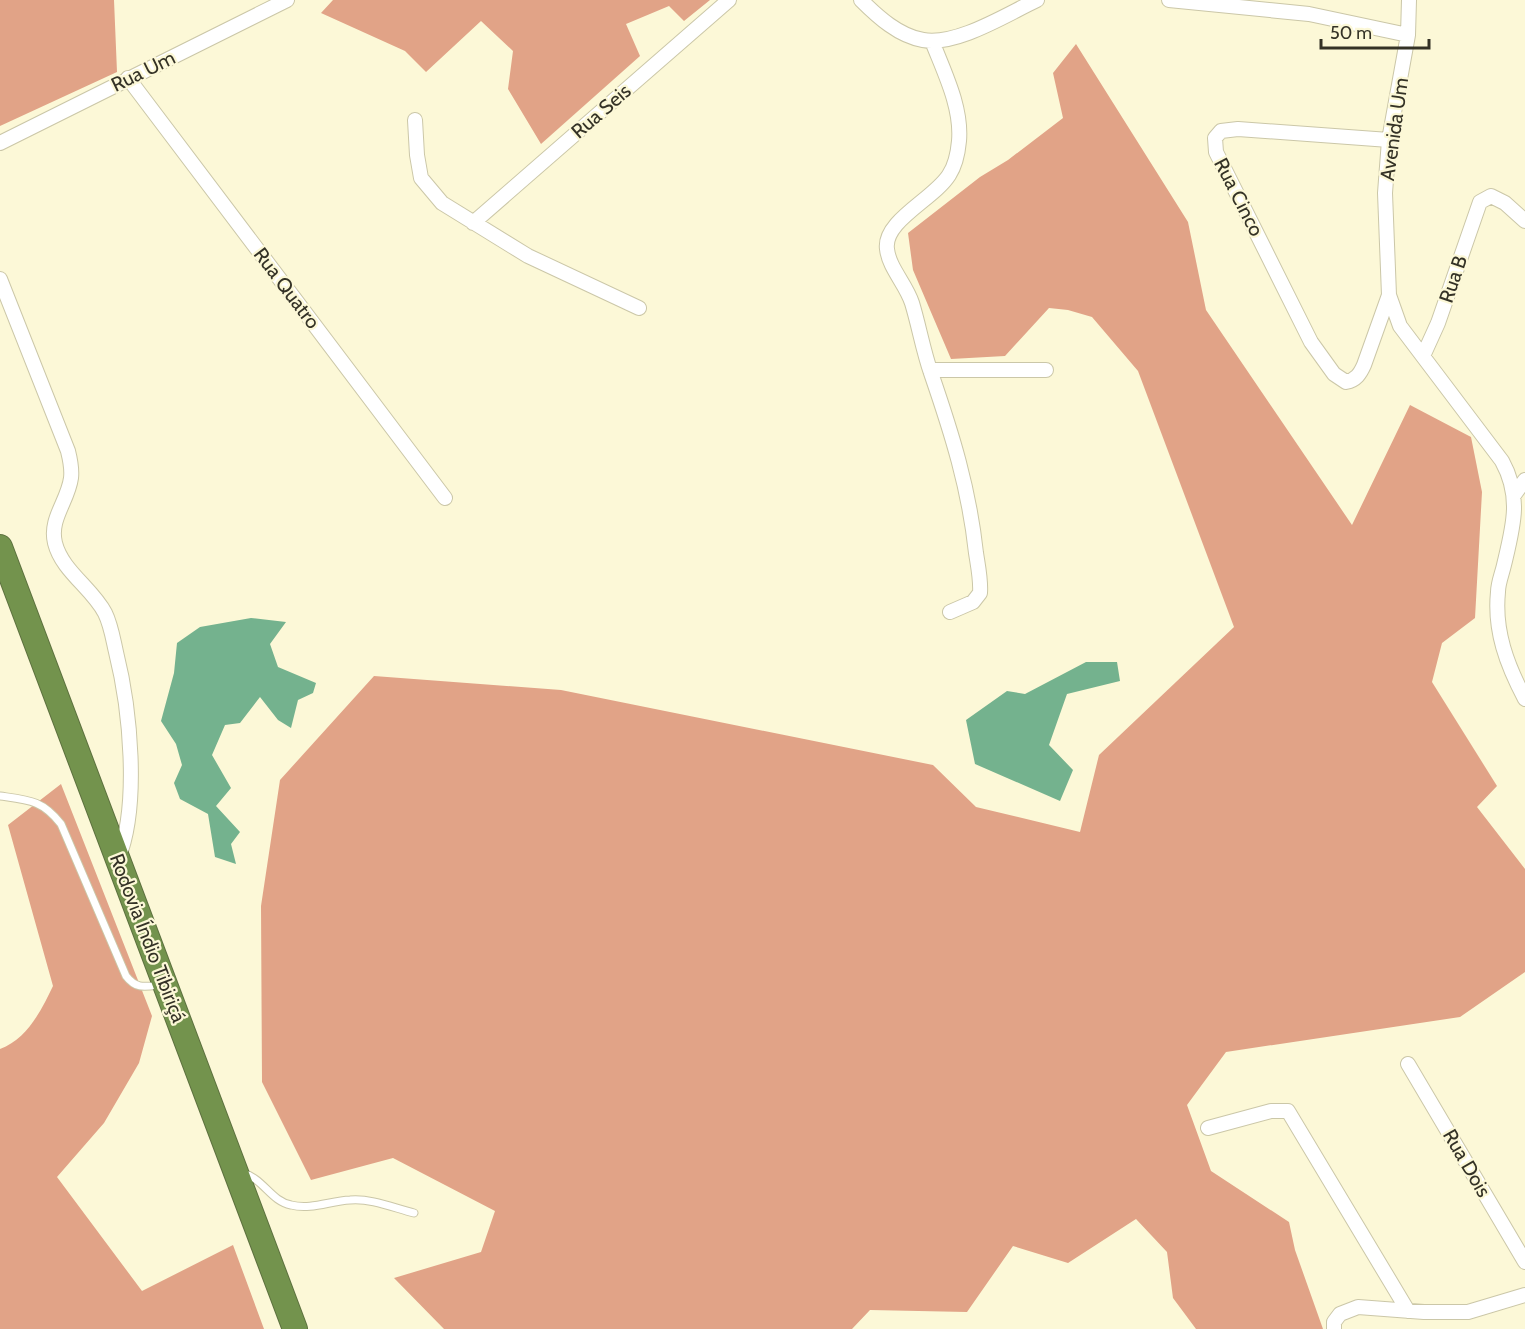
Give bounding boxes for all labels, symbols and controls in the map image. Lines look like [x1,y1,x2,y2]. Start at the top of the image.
scale bar [1321,12,1429,50]
text: 50 m [1330,22,1372,44]
street label: Rua Um [107,45,179,97]
street label: Avenida Um [1375,76,1413,182]
street label: Rua Seis [566,79,636,143]
street label: Rua Cinco [1209,154,1269,240]
street label: Rua Quatro [249,243,325,333]
street label: Rua B [1434,252,1472,306]
street label: Rodovia Índio Tibiriçá [105,850,191,1026]
street label: Rua Dois [1438,1125,1496,1201]

